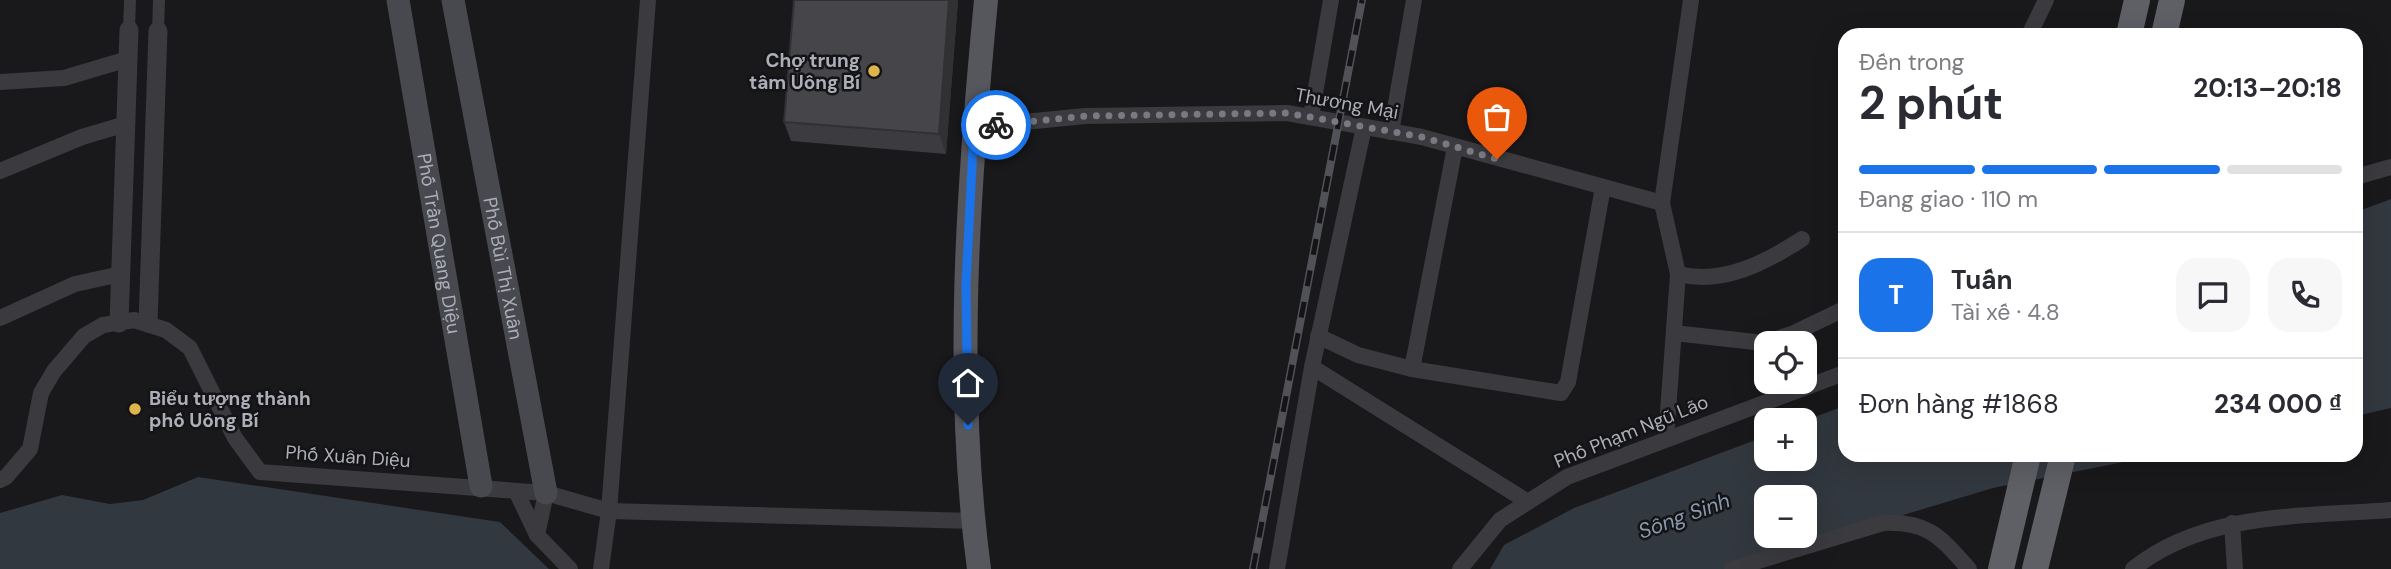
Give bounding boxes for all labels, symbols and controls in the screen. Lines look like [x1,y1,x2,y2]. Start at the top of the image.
text: Đến trong [1859,47,1964,77]
place label: Chợ trung tâm Uông Bí [749,48,860,95]
marker: Chợ trung tâm Uông Bí [866,63,882,79]
text: 20:13–20:18 [2193,71,2342,105]
text: 2 phút [1859,73,2003,133]
street label: Thương Mại [1293,82,1401,125]
pin [1467,87,1527,159]
courier [961,90,1031,160]
icon: bag [1478,98,1516,136]
icon: bike [977,106,1015,144]
street label: Phố Trần Quang Diệu [411,151,467,336]
text: Đang giao · 110 m [1859,184,2038,214]
street label: Phố Bùi Thị Xuân [477,195,529,342]
button: chat [2176,258,2250,332]
button: phone [2268,258,2342,332]
text: Tuấn [1951,263,2013,297]
text: T [1888,278,1904,312]
text: Tài xế · 4.8 [1951,297,2060,327]
map controls [1754,331,1817,548]
button: locate [1754,331,1817,394]
pin [938,353,998,425]
icon: home [949,364,987,402]
place label: Biểu tượng thành phố Uông Bí [149,386,311,433]
text: Đơn hàng #1868 [1859,387,2059,421]
text: 234 000 ₫ [2214,387,2342,421]
street label: Phố Phạm Ngũ Lão [1550,389,1712,474]
marker: Biểu tượng thành phố Uông Bí [127,401,143,417]
button: + [1754,408,1817,471]
street label: Phố Xuân Diệu [284,440,411,473]
button: − [1754,485,1817,548]
water label: Sông Sinh [1634,486,1734,546]

